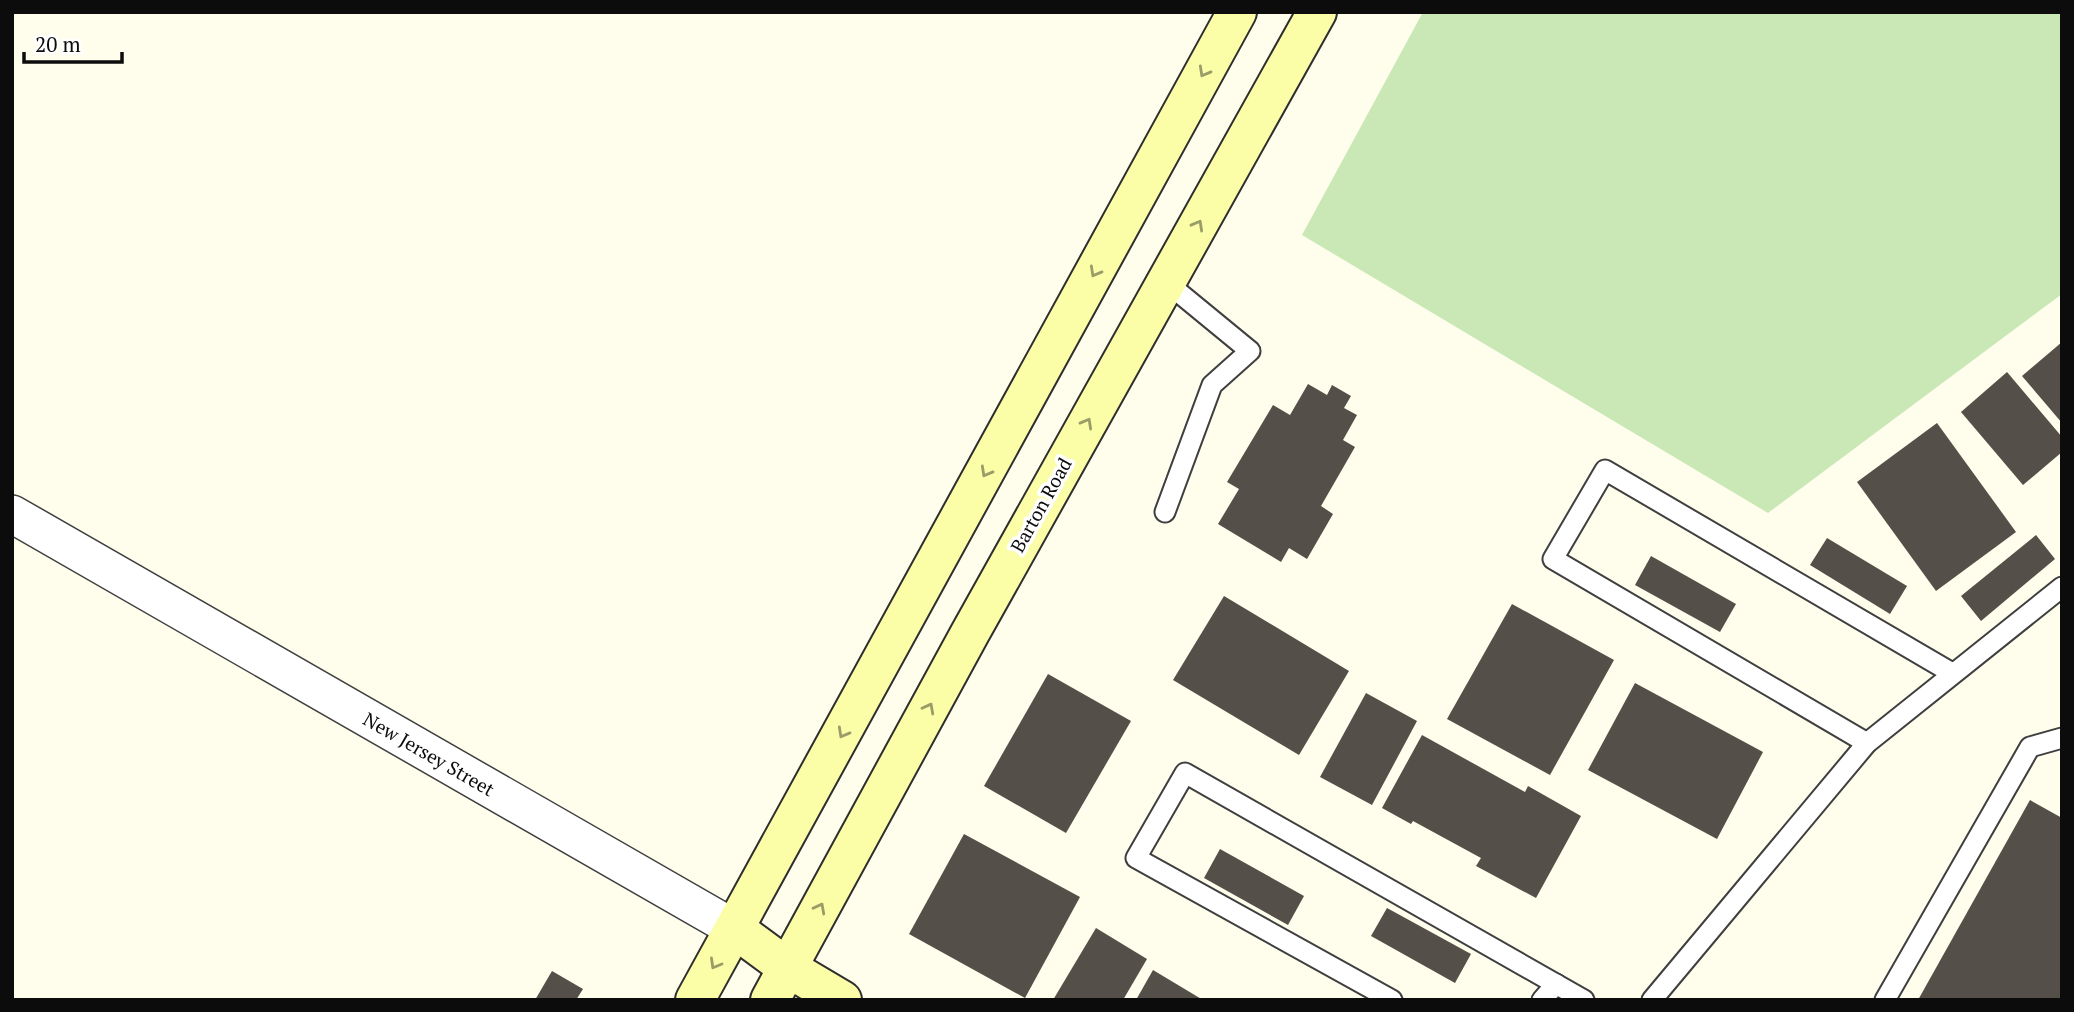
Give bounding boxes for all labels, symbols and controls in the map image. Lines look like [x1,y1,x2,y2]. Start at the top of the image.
scale bar [24,21,122,65]
text: 20 m [35,30,81,58]
one-way arrow [1199,65,1212,77]
one-way arrow [1190,220,1203,232]
one-way arrow [1090,265,1103,277]
one-way arrow [1079,418,1092,431]
street label: Barton Road [1004,453,1077,556]
one-way arrow [981,464,994,477]
one-way arrow [921,703,934,715]
street label: New Jersey Street [359,706,499,801]
one-way arrow [838,726,851,739]
one-way arrow [812,903,826,915]
one-way arrow [710,957,723,970]

